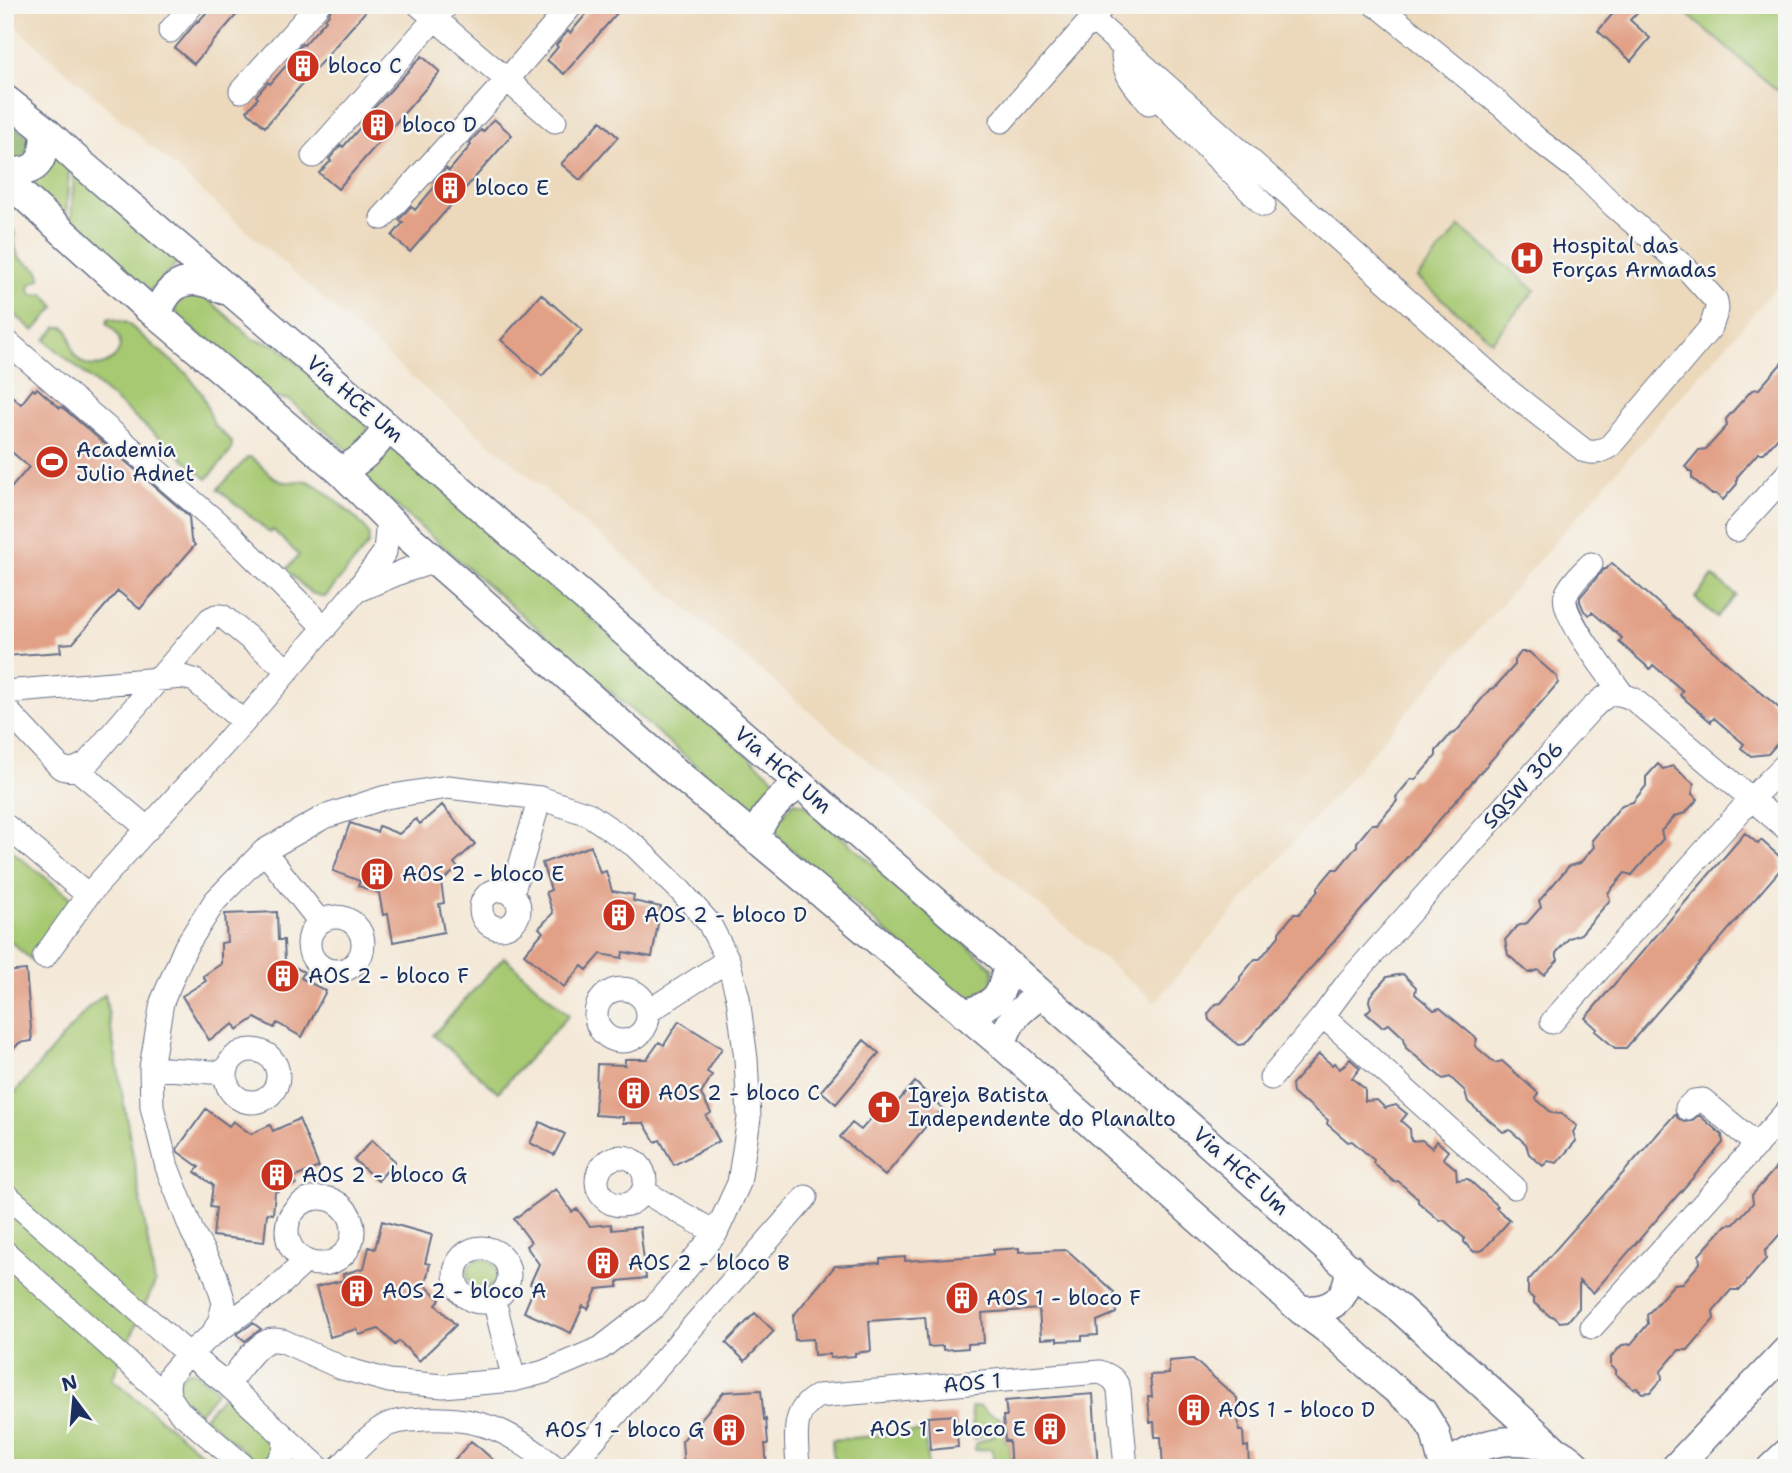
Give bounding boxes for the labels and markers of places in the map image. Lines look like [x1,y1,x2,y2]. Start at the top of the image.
building icon: bloco C [284,47,322,85]
place label: bloco C [328,52,402,80]
building icon: bloco D [359,106,397,144]
place label: bloco D [402,111,477,139]
building icon: bloco E [431,169,469,207]
place label: bloco E [475,174,549,202]
place label: Hospital das Forças Armadas [1552,232,1717,284]
hospital icon: Hospital das Forças Armadas [1508,239,1546,277]
place label: Academia Julio Adnet [76,436,195,488]
sports icon: Academia Julio Adnet [33,443,71,481]
building icon: AOS 2 - bloco E [358,855,396,893]
place label: AOS 2 - bloco E [402,860,564,888]
building icon: AOS 2 - bloco D [600,896,638,934]
place label: AOS 2 - bloco D [644,901,807,929]
building icon: AOS 2 - bloco F [264,957,302,995]
place label: AOS 2 - bloco F [308,962,469,990]
building icon: AOS 2 - bloco C [615,1074,653,1112]
place label: AOS 2 - bloco C [658,1079,820,1107]
place label: Igreja Batista Independente do Planalto [908,1081,1176,1133]
church icon: Igreja Batista Independente do Planalto [865,1088,903,1126]
building icon: AOS 2 - bloco G [258,1156,296,1194]
place label: AOS 2 - bloco G [302,1161,467,1189]
building icon: AOS 2 - bloco B [584,1244,622,1282]
place label: AOS 2 - bloco B [628,1249,790,1277]
building icon: AOS 2 - bloco A [338,1272,376,1310]
place label: AOS 2 - bloco A [382,1277,546,1305]
building icon: AOS 1 - bloco F [943,1279,981,1317]
place label: AOS 1 - bloco F [986,1284,1141,1312]
building icon: AOS 1 - bloco D [1175,1391,1213,1429]
place label: AOS 1 - bloco D [1218,1396,1375,1424]
building icon: AOS 1 - bloco E [1031,1410,1069,1448]
building icon: AOS 1 - bloco G [710,1411,748,1449]
place label: AOS 1 - bloco E [870,1415,1026,1443]
place label: AOS 1 - bloco G [545,1416,704,1444]

